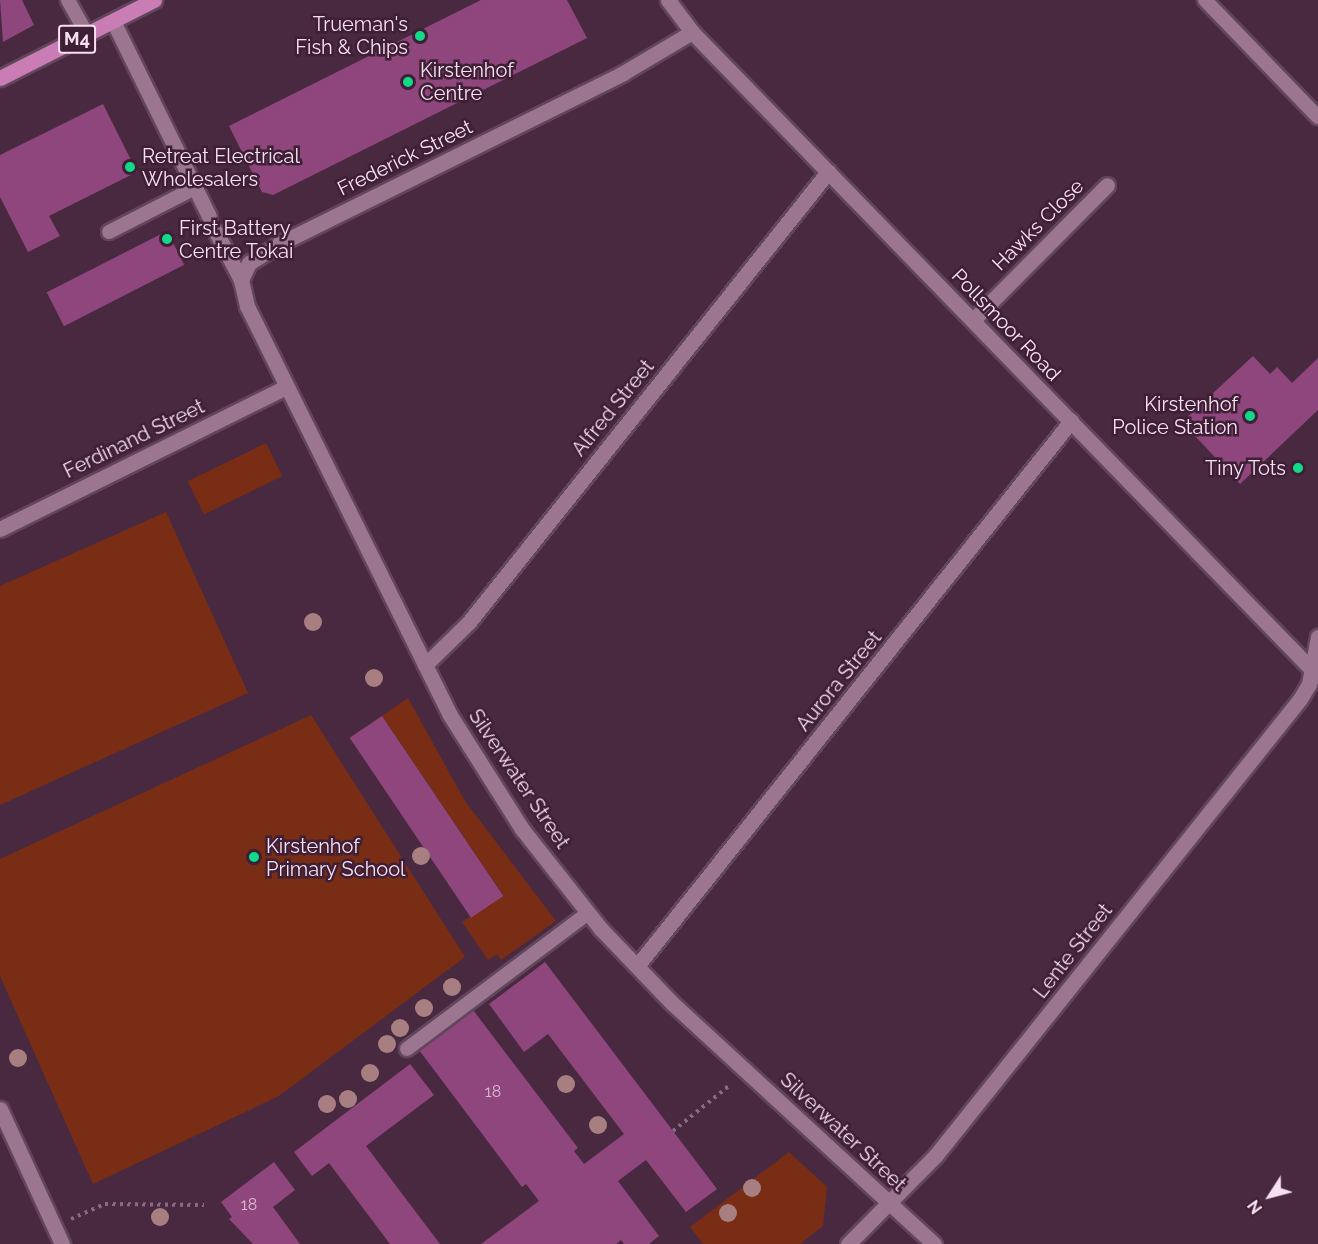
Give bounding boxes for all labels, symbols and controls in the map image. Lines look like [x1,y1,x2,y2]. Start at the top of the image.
place label: Trueman's Fish & Chips [295,13,408,60]
road number: M4 [58,24,97,54]
marker: Trueman's Fish & Chips [413,29,427,43]
place label: Kirstenhof Centre [420,58,514,105]
marker: Kirstenhof Centre [401,75,415,89]
street label: Frederick Street [334,115,476,201]
place label: Retreat Electrical Wholesalers [142,144,300,191]
marker: Retreat Electrical Wholesalers [123,160,137,174]
street label: Hawks Close [987,174,1089,276]
place label: First Battery Centre Tokai [179,216,294,263]
marker: First Battery Centre Tokai [160,232,174,246]
street label: Pollsmoor Road [946,264,1066,386]
street label: Alfred Street [567,355,659,461]
place label: Kirstenhof Police Station [1112,392,1238,439]
street label: Ferdinand Street [60,395,208,483]
marker: Kirstenhof Police Station [1243,409,1257,423]
place label: Tiny Tots [1204,456,1286,480]
marker: Tiny Tots [1291,461,1305,475]
street label: Aurora Street [791,626,887,736]
street label: Silverwater Street [463,705,575,853]
place label: Kirstenhof Primary School [266,834,406,881]
marker: Kirstenhof Primary School [247,850,261,864]
street label: Lente Street [1029,899,1117,1003]
street label: Silverwater Street [775,1068,911,1196]
house number: 18 [485,1082,501,1102]
north arrow [1240,1166,1300,1226]
house number: 18 [241,1195,257,1215]
text: N [1244,1196,1266,1217]

